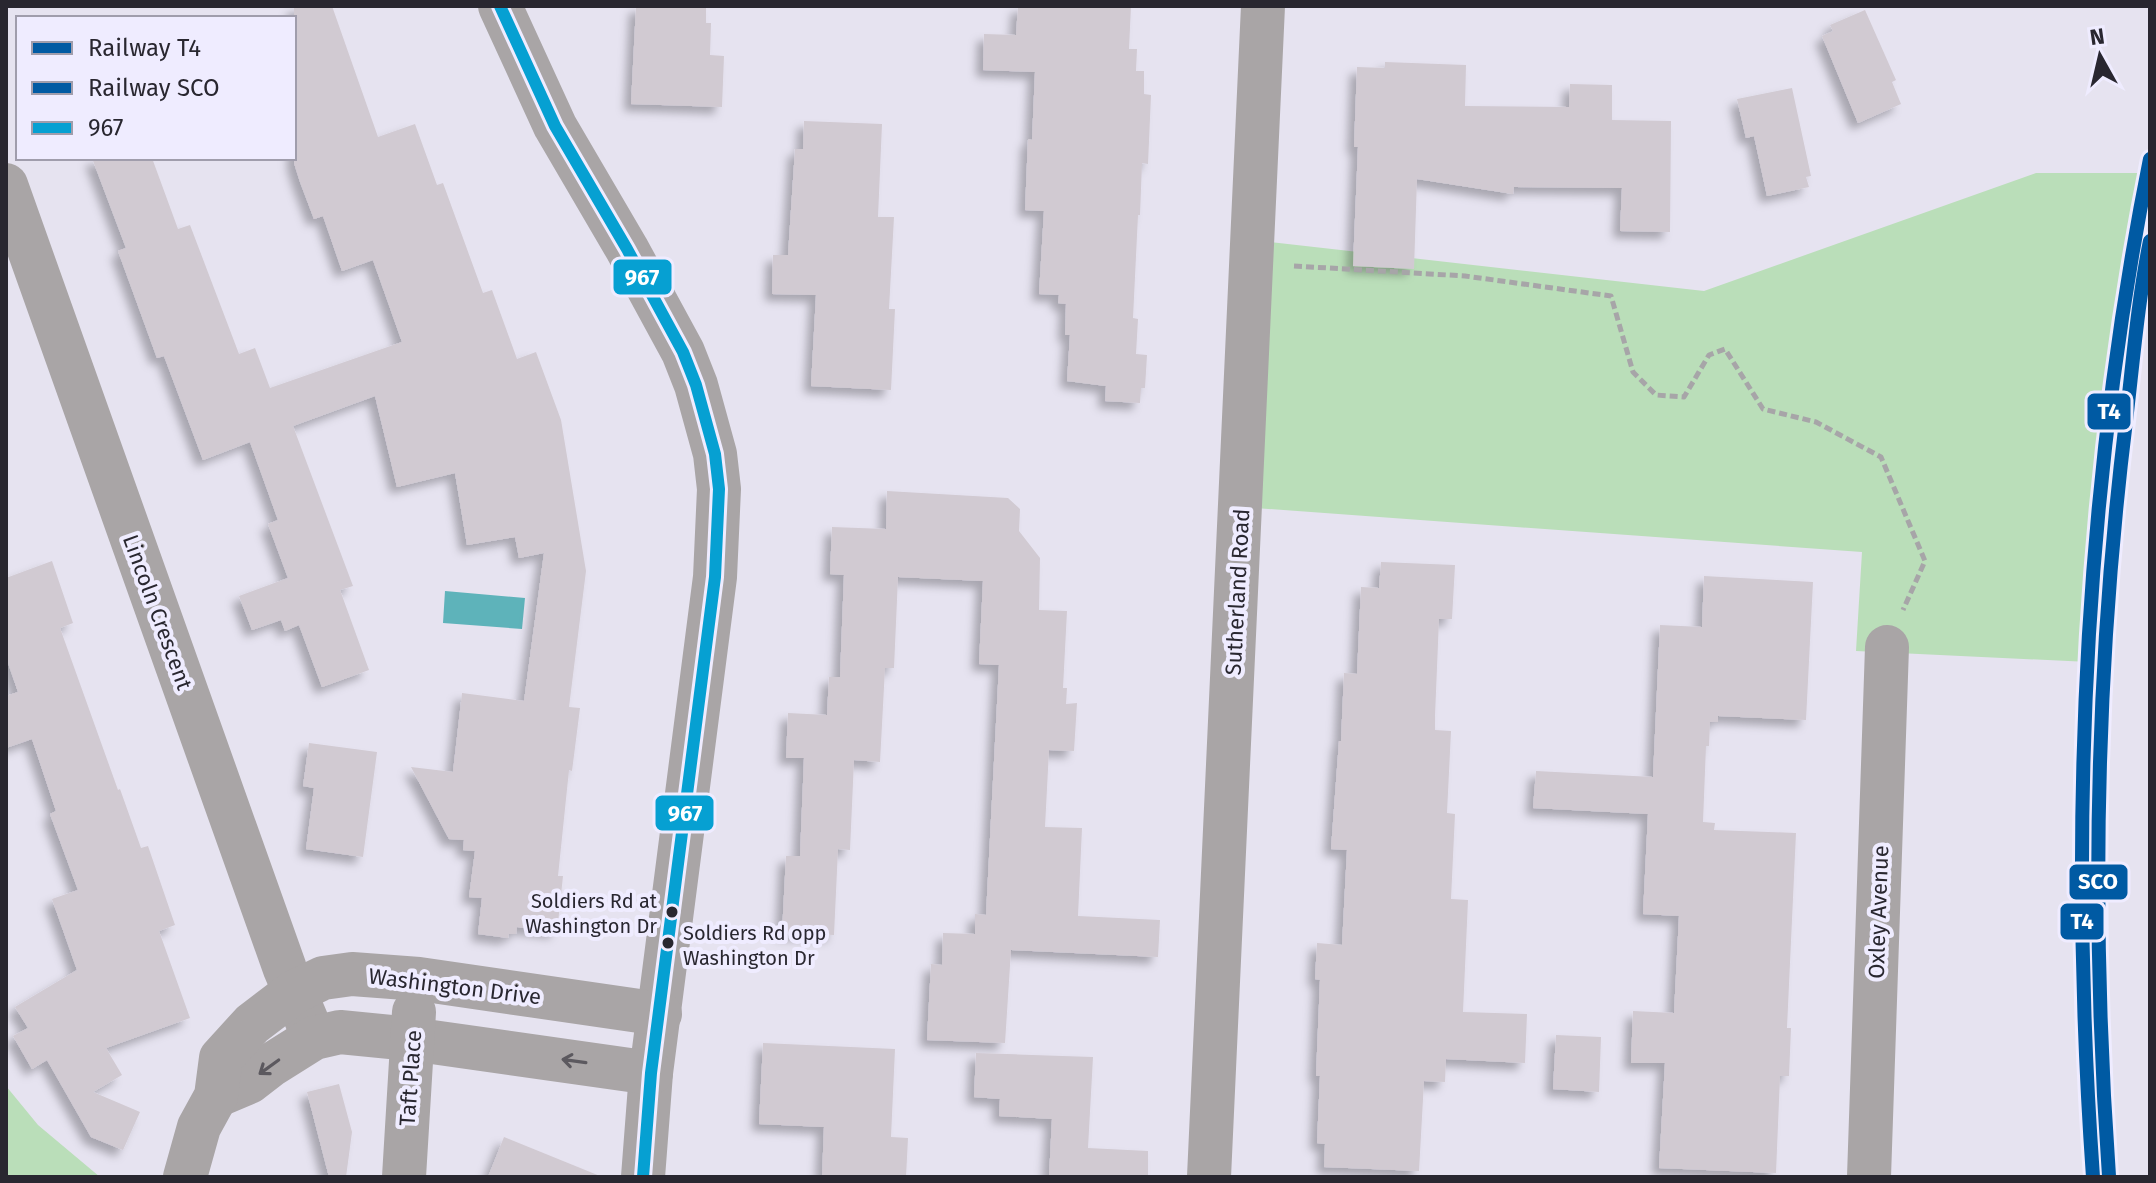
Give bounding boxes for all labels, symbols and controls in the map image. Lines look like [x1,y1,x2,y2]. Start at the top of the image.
legend [16,16,296,160]
north arrow [2060,16,2140,96]
text: N [2088,22,2106,51]
text: Railway T4 [88,34,201,62]
text: Railway SCO [88,74,220,102]
text: 967 [88,114,123,142]
line badge: 967 [612,258,673,296]
text: 967 [625,264,659,291]
line badge: T4 [2086,392,2132,431]
text: T4 [2097,398,2121,425]
street label: Sutherland Road [1220,508,1255,676]
street label: Lincoln Crescent [117,531,198,693]
line badge: 967 [654,794,715,832]
text: 967 [668,800,702,827]
street label: Oxley Avenue [1863,845,1894,979]
line badge: SCO [2068,863,2129,901]
text: SCO [2078,868,2118,895]
place label: Soldiers Rd at Washington Dr [525,889,658,938]
line badge: T4 [2059,902,2105,941]
marker: Soldiers Rd at Washington Dr [664,904,680,920]
text: T4 [2070,908,2094,935]
place label: Soldiers Rd opp Washington Dr [683,921,826,970]
marker: Soldiers Rd opp Washington Dr [660,935,676,951]
street label: Washington Drive [367,963,543,1010]
street label: Taft Place [394,1029,427,1127]
one-way arrow [562,1053,587,1068]
one-way arrow [259,1058,280,1075]

